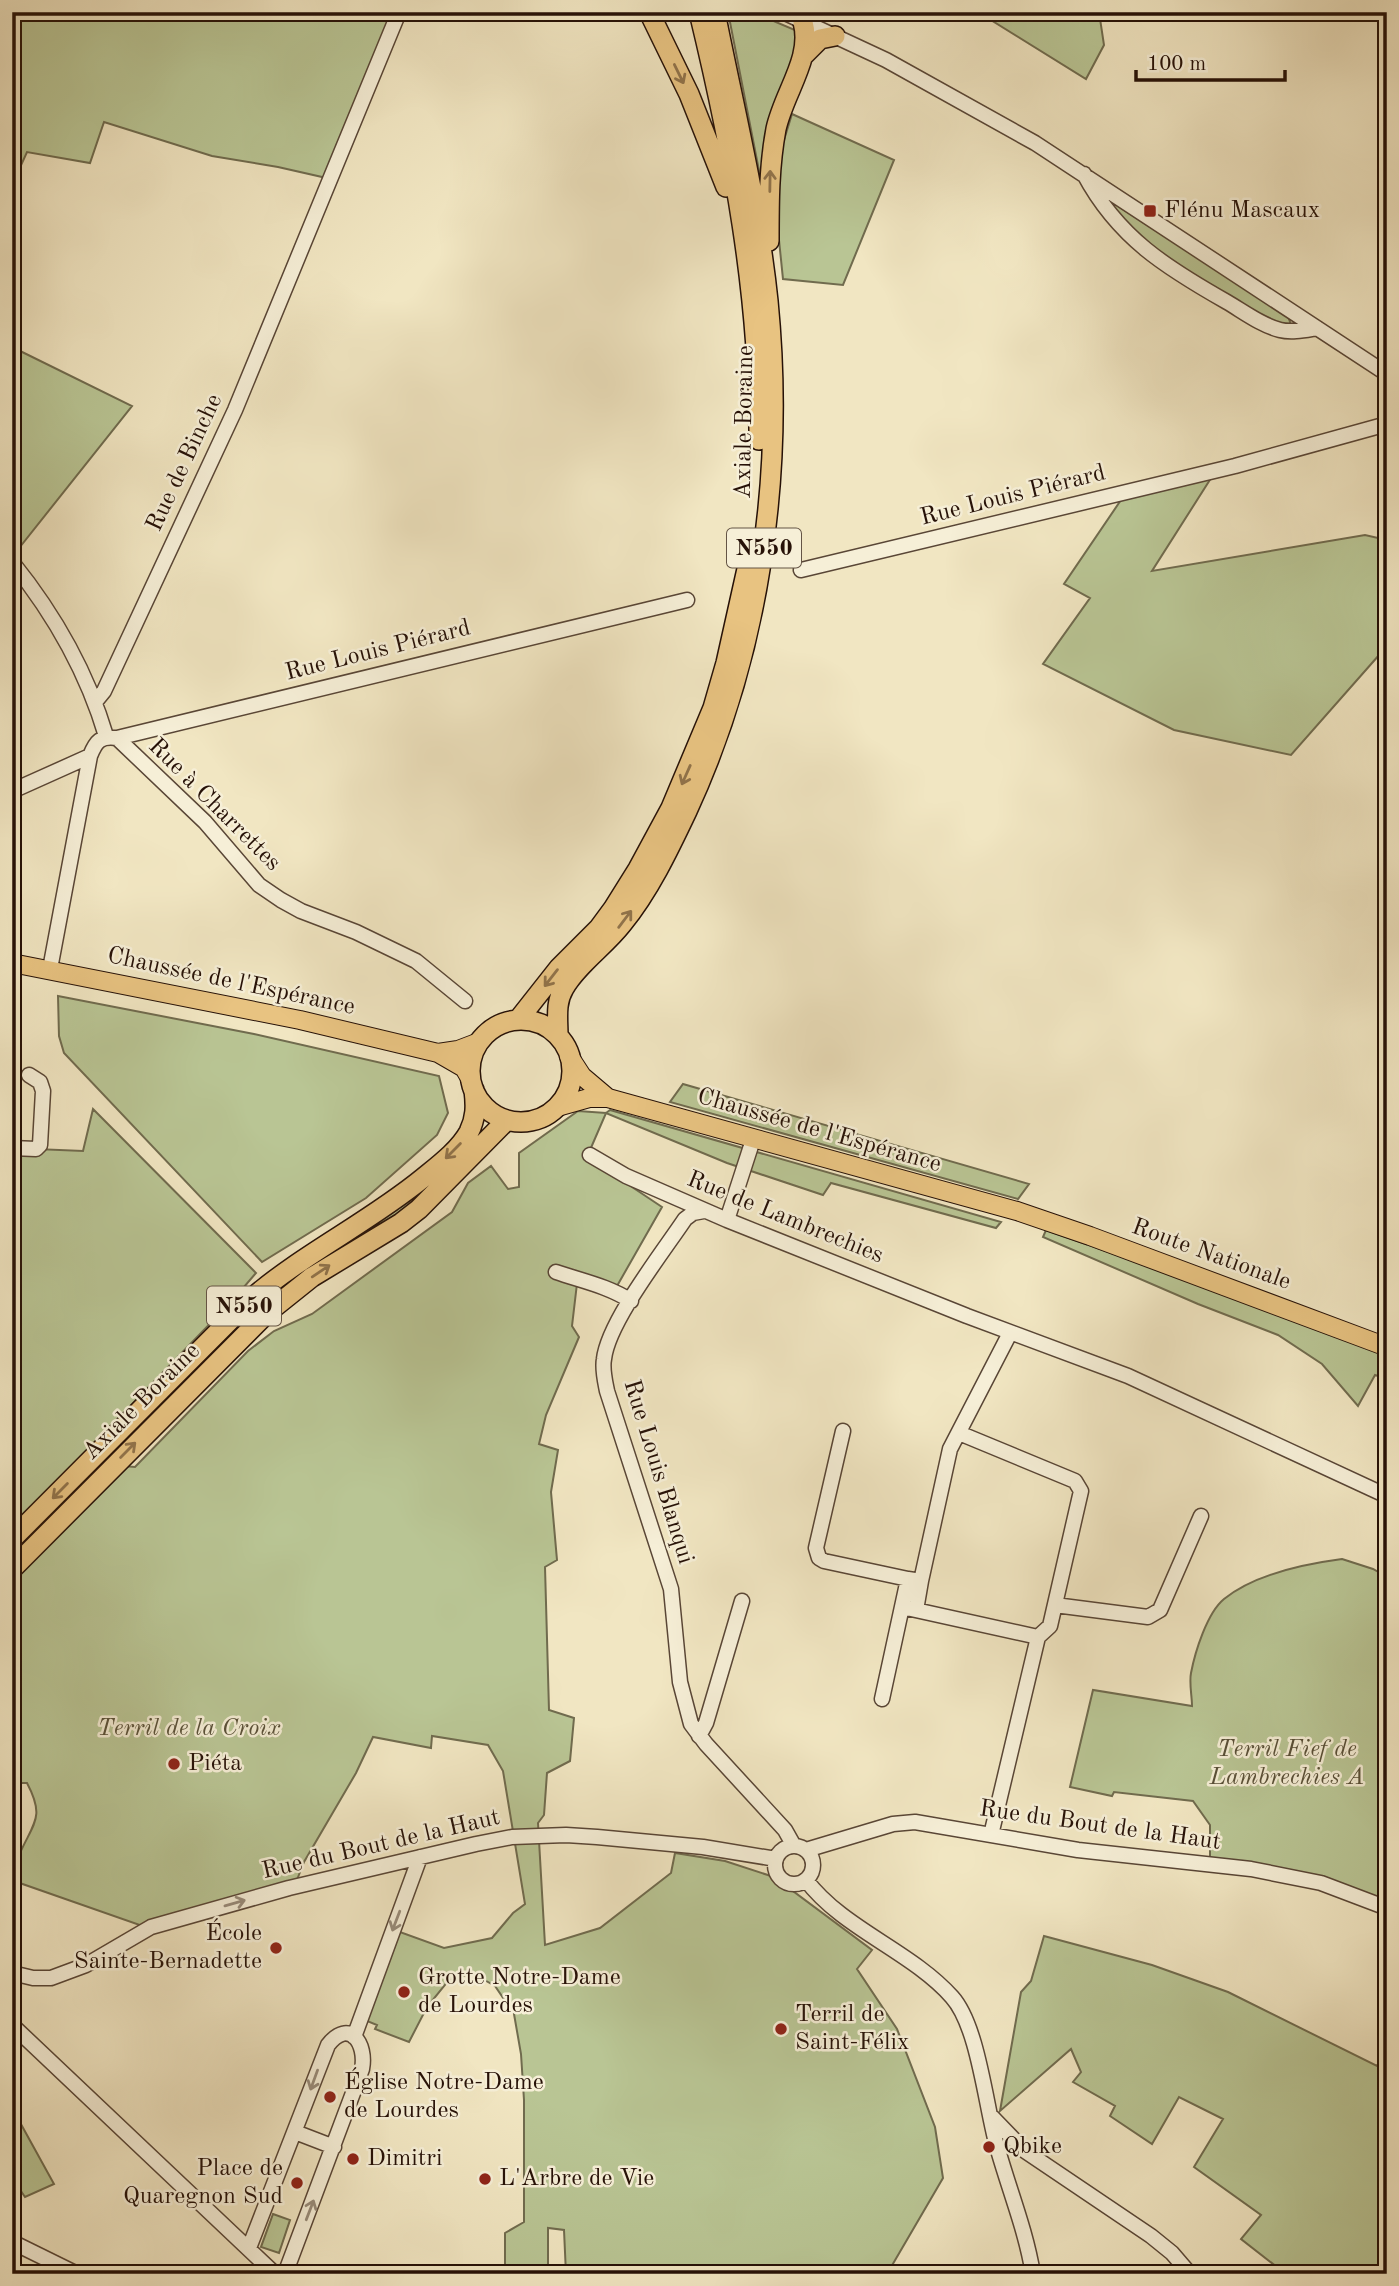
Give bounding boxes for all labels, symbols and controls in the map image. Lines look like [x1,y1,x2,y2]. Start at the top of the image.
scale bar [1136,38,1285,82]
text: 100 m [1147,54,1206,75]
one-way arrow [672,63,686,84]
one-way arrow [763,170,776,193]
place label: Flénu Mascaux [1164,199,1320,223]
marker: Flénu Mascaux [1142,203,1158,219]
street label: Axiale Boraine [732,345,758,499]
street label: Rue de Binche [143,391,227,535]
street label: Rue Louis Piérard [918,461,1108,531]
road number: N550 [727,528,801,568]
street label: Rue Louis Piérard [283,616,473,686]
street label: Rue à Charrettes [143,734,285,876]
one-way arrow [679,764,692,785]
one-way arrow [618,910,633,929]
street label: Chaussée de l'Espérance [105,944,357,1020]
one-way arrow [544,969,559,987]
street label: Chaussée de l'Espérance [694,1085,944,1177]
one-way arrow [445,1143,462,1160]
street label: Rue de Lambrechies [683,1168,887,1268]
street label: Route Nationale [1128,1215,1294,1295]
one-way arrow [310,1264,330,1278]
road number: N550 [207,1287,281,1326]
street label: Axiale Boraine [79,1339,205,1465]
street label: Rue Louis Blanqui [619,1377,697,1567]
one-way arrow [120,1442,137,1459]
one-way arrow [52,1482,69,1499]
park label: Terril de la Croix [97,1717,281,1741]
park label: Terril Fief de Lambrechies A [1209,1738,1364,1790]
place label: Piéta [188,1752,242,1776]
marker: Piéta [166,1756,182,1772]
street label: Rue du Bout de la Haut [978,1797,1222,1855]
street label: Rue du Bout de la Haut [260,1806,502,1884]
one-way arrow [224,1896,246,1909]
one-way arrow [388,1909,401,1931]
place label: École Sainte-Bernadette [74,1918,262,1974]
marker: École Sainte-Bernadette [268,1940,284,1956]
place label: Grotte Notre-Dame de Lourdes [418,1966,621,2018]
marker: Grotte Notre-Dame de Lourdes [396,1984,412,2000]
place label: Terril de Saint-Félix [795,2003,909,2055]
marker: Terril de Saint-Félix [773,2021,789,2037]
place label: Église Notre-Dame de Lourdes [344,2067,544,2123]
one-way arrow [307,2069,319,2091]
marker: Église Notre-Dame de Lourdes [322,2089,338,2105]
place label: Qbike [1003,2135,1062,2159]
marker: Qbike [981,2139,997,2155]
place label: Dimitri [367,2147,442,2171]
marker: Dimitri [345,2151,361,2167]
place label: Place de Quaregnon Sud [123,2157,283,2209]
place label: L'Arbre de Vie [499,2167,654,2191]
marker: L'Arbre de Vie [477,2171,493,2187]
marker: Place de Quaregnon Sud [289,2175,305,2191]
one-way arrow [304,2200,317,2222]

